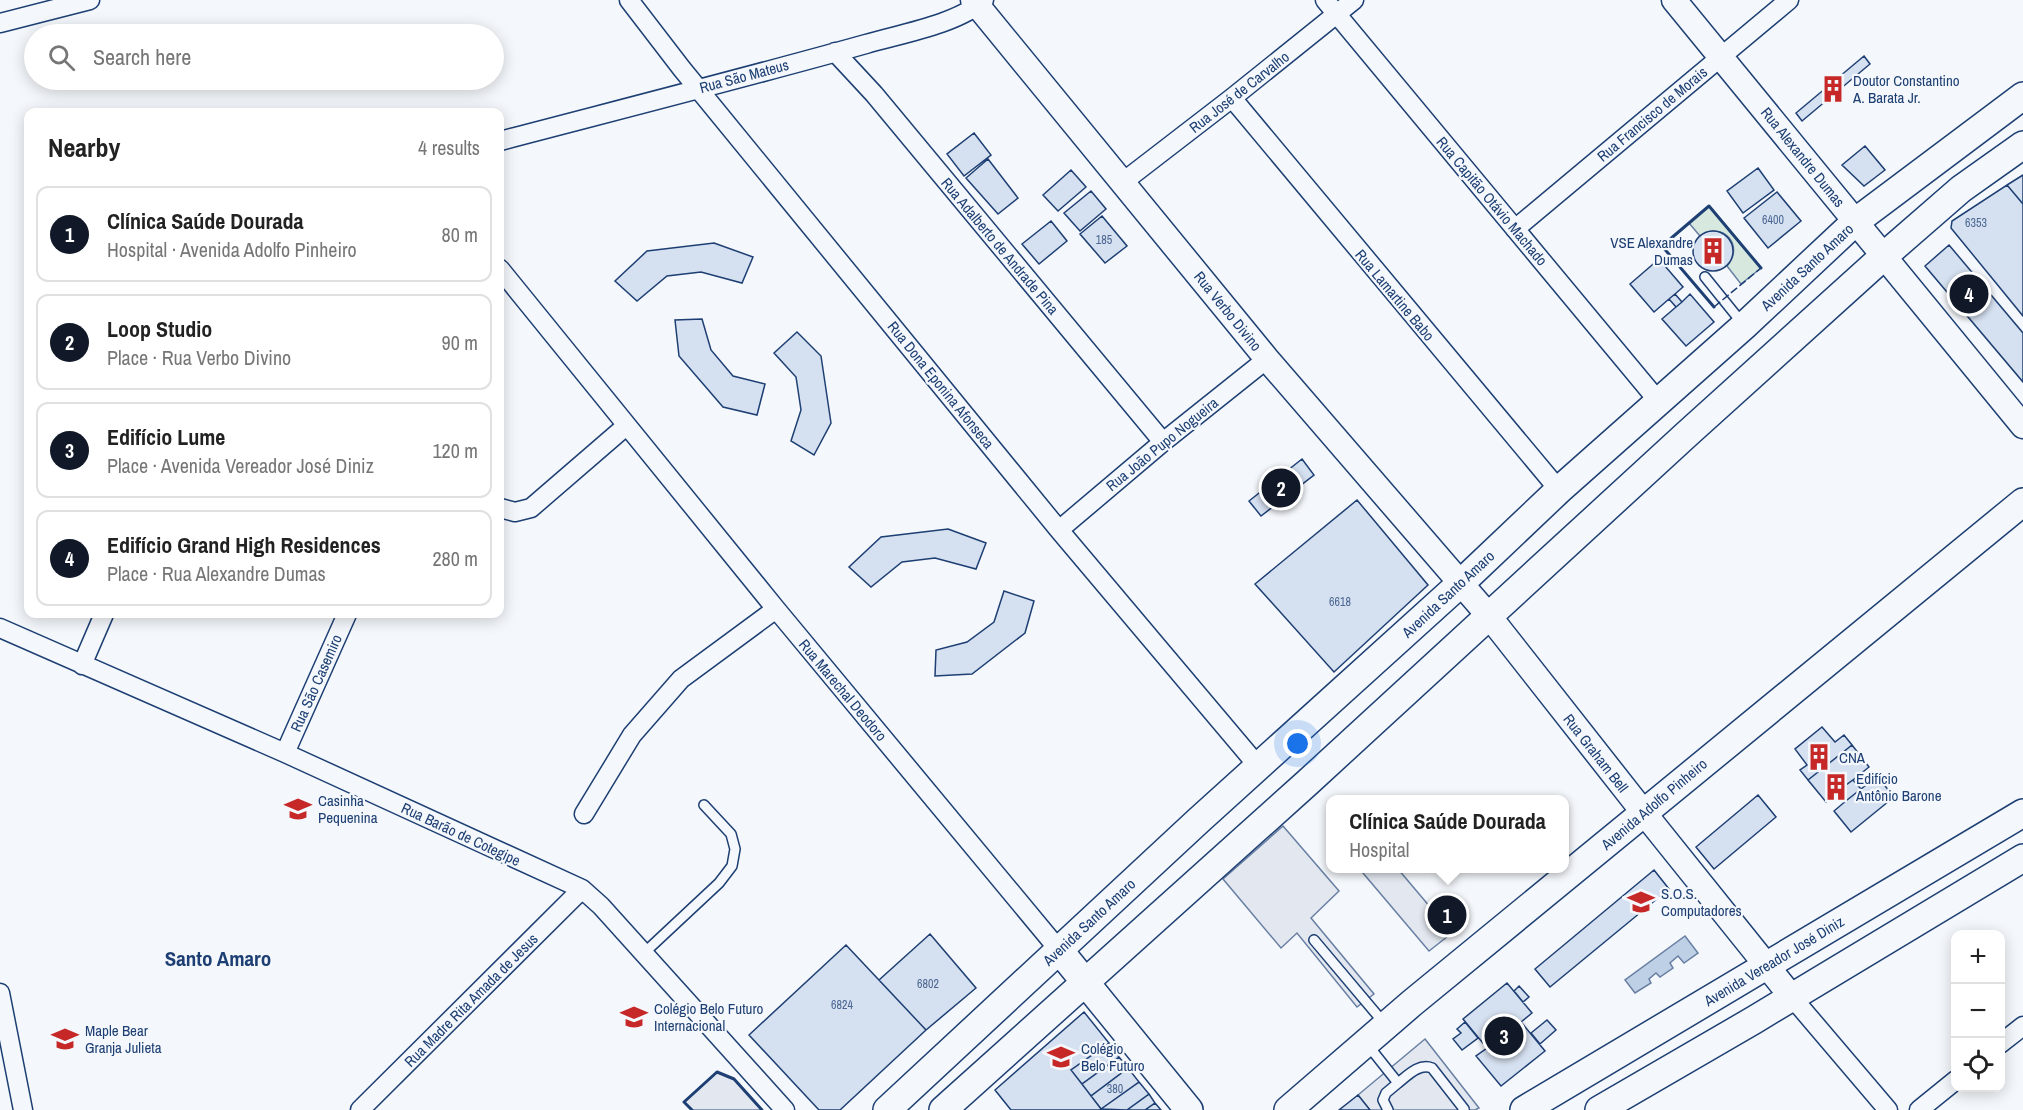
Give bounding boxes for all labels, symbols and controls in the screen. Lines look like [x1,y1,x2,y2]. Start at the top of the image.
search box [24,24,504,90]
icon: search [45,41,78,74]
text: Search here [93,42,191,72]
street label: Rua José de Carvalho [1185,46,1294,138]
street label: Rua São Mateus [697,54,791,98]
street label: Rua Francisco de Morais [1592,62,1712,166]
place label: Doutor Constantino A. Barata Jr. [1852,70,1960,108]
building icon: Doutor Constantino A. Barata Jr. [1818,74,1848,104]
street label: Rua Alexandre Dumas [1756,103,1850,211]
text: Nearby [48,130,120,165]
street label: Rua Capitão Otávio Machado [1432,132,1552,270]
text: 4 results [418,134,480,161]
street label: Rua Adalberto de Andrade Pina [936,173,1064,319]
text: Clínica Saúde Dourada [107,206,304,236]
house number: 6400 [1762,212,1784,228]
house number: 6353 [1965,215,1987,231]
street label: Avenida Santo Amaro [1755,218,1858,316]
text: 1 [65,221,74,248]
text: 80 m [442,221,478,248]
house number: 185 [1096,232,1113,248]
place label: VSE Alexandre Dumas [1610,232,1693,270]
text: Hospital · Avenida Adolfo Pinheiro [107,236,357,263]
building icon: VSE Alexandre Dumas [1698,236,1728,266]
street label: Rua Lamartine Babo [1350,245,1440,345]
street label: Rua Verbo Divino [1189,267,1267,355]
pin: 4 [1950,272,1988,316]
text: Loop Studio [107,314,212,344]
street label: Rua Dona Eponina Afonseca [883,317,999,453]
text: 2 [65,329,74,356]
text: 90 m [442,329,478,356]
text: Place · Rua Verbo Divino [107,344,291,371]
street label: Rua João Pupo Nogueira [1101,392,1223,496]
text: Edifício Lume [107,422,225,452]
text: 3 [65,437,74,464]
text: 120 m [432,437,478,464]
text: Place · Avenida Vereador José Diniz [107,452,374,479]
pin: 2 [1262,466,1300,510]
text: Edifício Grand High Residences [107,530,381,560]
text: 4 [65,545,74,572]
text: 280 m [432,545,478,572]
street label: Avenida Santo Amaro [1396,545,1499,643]
text: Place · Rua Alexandre Dumas [107,560,326,587]
house number: 6618 [1329,594,1351,610]
street label: Rua São Casemiro [285,631,347,735]
street label: Rua Marechal Deodoro [794,635,892,746]
street label: Rua Graham Bell [1559,709,1633,797]
your location [1283,729,1312,758]
building icon: CNA [1804,742,1834,772]
place label: CNA [1839,747,1866,768]
street label: Avenida Adolfo Pinheiro [1596,753,1712,855]
place label: Edifício Antônio Barone [1855,768,1942,806]
building icon: Edifício Antônio Barone [1821,772,1851,802]
place label: Casinha Pequenina [318,790,378,828]
school or university icon: Casinha Pequenina [283,794,313,824]
popup [1326,795,1569,873]
street label: Rua Barão de Cotegipe [398,797,524,871]
text: Clínica Saúde Dourada [1349,806,1546,836]
text: Hospital [1349,836,1409,863]
street label: Avenida Santo Amaro [1037,873,1140,971]
place label: S.O.S. Computadores [1661,883,1742,921]
school or university icon: S.O.S. Computadores [1626,887,1656,917]
pin: 1 [1428,892,1466,938]
street label: Avenida Vereador José Diniz [1699,911,1848,1012]
street label: Rua Madre Rita Amada de Jesus [400,929,542,1071]
map controls [1951,930,2005,1092]
button: + [1951,930,2005,984]
district label: Santo Amaro [165,944,271,973]
house number: 6802 [917,976,939,992]
button: − [1951,984,2005,1038]
house number: 6824 [831,997,853,1013]
place label: Colégio Belo Futuro Internacional [654,998,764,1036]
school or university icon: Colégio Belo Futuro Internacional [619,1002,649,1032]
pin: 3 [1484,1014,1524,1058]
place label: Maple Bear Granja Julieta [85,1020,162,1058]
school or university icon: Maple Bear Granja Julieta [50,1024,80,1054]
place label: Colégio Belo Futuro [1081,1038,1145,1076]
button: locate [1951,1038,2005,1092]
school or university icon: Colégio Belo Futuro [1046,1042,1076,1072]
house number: 380 [1107,1081,1123,1097]

